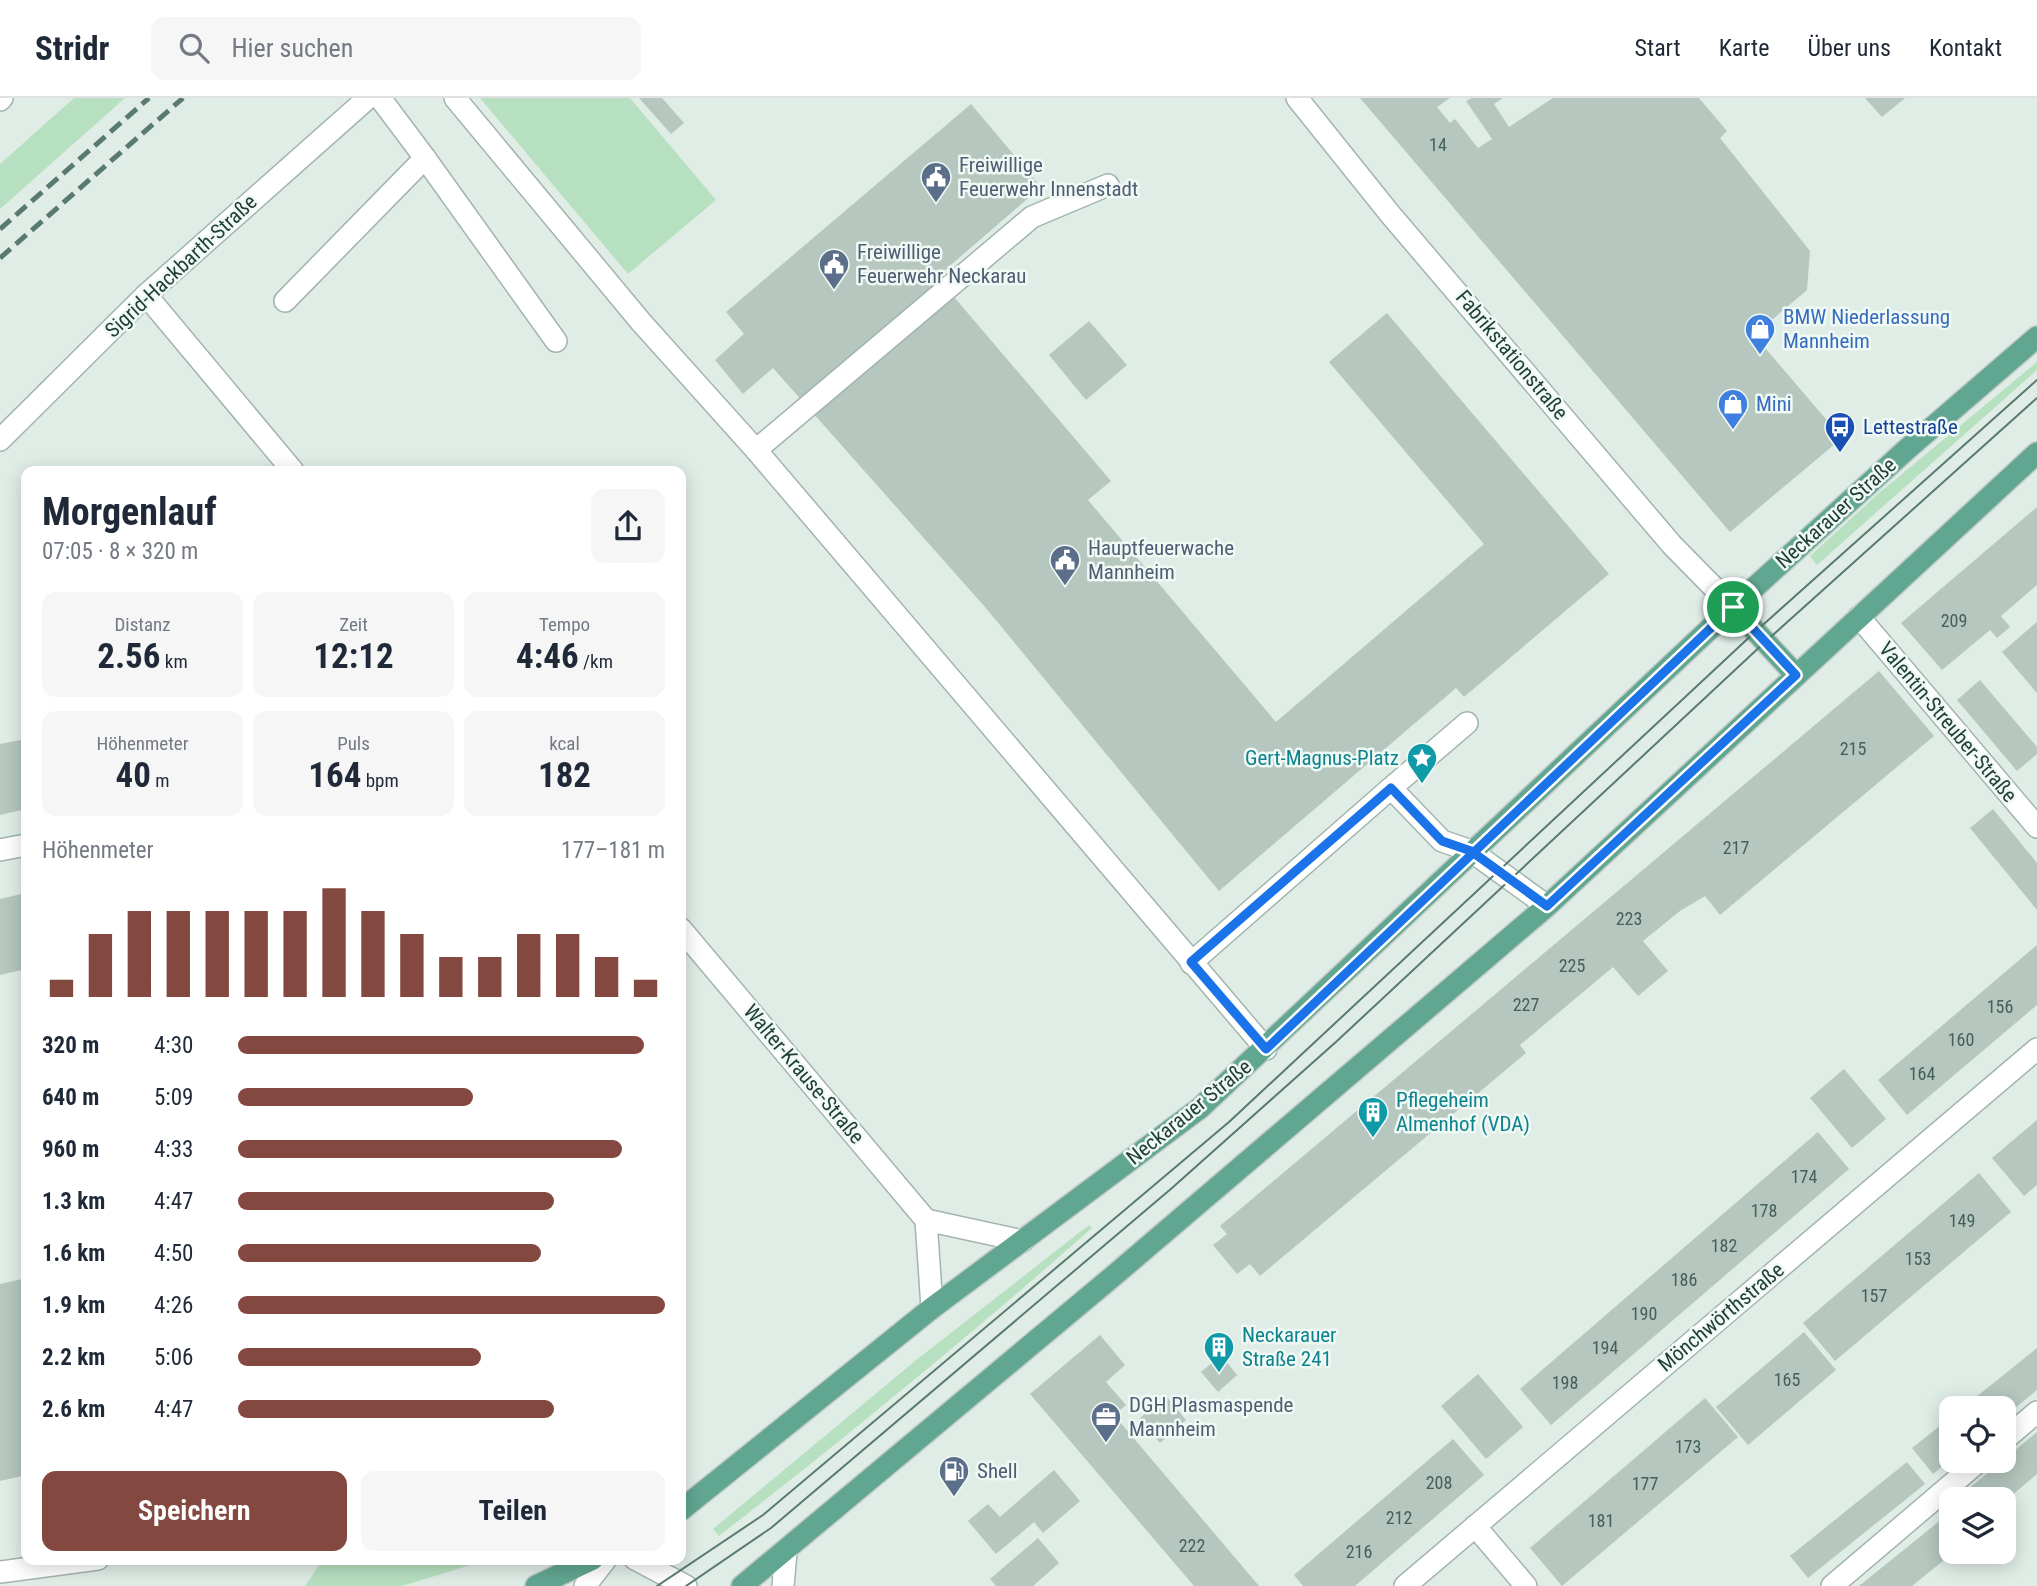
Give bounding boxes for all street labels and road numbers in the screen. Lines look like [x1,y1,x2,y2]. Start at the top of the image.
street label: Sigrid-Hackbarth-Straße [100,190,262,342]
street label: Fabrikstationstraße [1451,286,1573,425]
street label: Neckarauer Straße [1771,453,1901,573]
street label: Valentin-Streuber-Straße [1874,637,2022,807]
street label: Walter-Krause-Straße [739,999,869,1149]
street label: Neckarauer Straße [1122,1054,1256,1170]
street label: Mönchwörthstraße [1653,1257,1789,1376]

